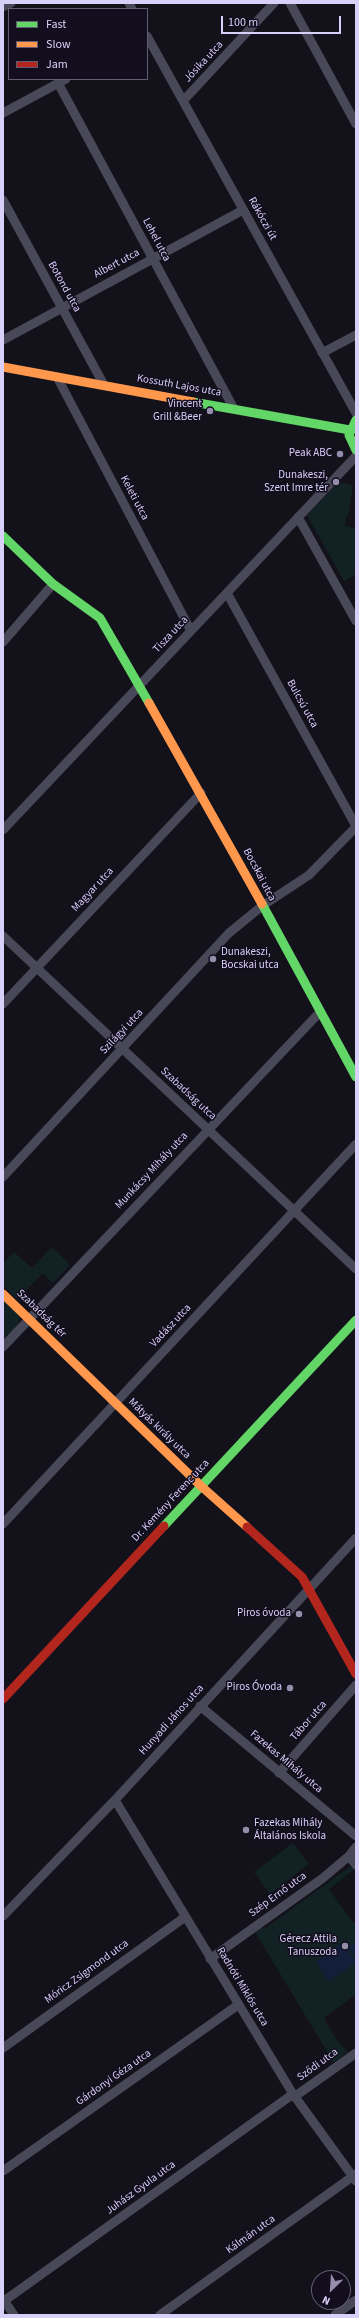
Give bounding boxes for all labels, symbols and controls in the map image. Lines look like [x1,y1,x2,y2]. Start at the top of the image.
legend [8,8,148,80]
scale bar [223,8,343,34]
text: 100 m [228,14,258,31]
text: Fast [46,16,66,33]
text: Slow [46,36,71,53]
street label: Jósika utca [182,39,226,85]
text: Jam [46,56,68,73]
street label: Rákóczi út [245,195,279,243]
street label: Lehel utca [139,216,173,264]
street label: Albert utca [92,246,142,282]
street label: Botond utca [45,259,83,315]
street label: Kossuth Lajos utca [136,372,222,400]
place label: Vincent Grill &Beer [153,398,202,424]
marker: Vincent Grill &Beer [205,406,215,416]
place label: Peak ABC [289,447,332,461]
marker: Peak ABC [335,449,345,459]
place label: Dunakeszi, Szent Imre tér [264,469,328,495]
street label: Keleti utca [117,473,151,523]
marker: Dunakeszi, Szent Imre tér [331,477,341,487]
street label: Tisza utca [151,614,191,656]
street label: Bulcsú utca [283,678,321,730]
street label: Bocskai utca [240,846,278,904]
street label: Magyar utca [69,865,117,915]
place label: Dunakeszi, Bocskai utca [221,946,279,972]
marker: Dunakeszi, Bocskai utca [208,954,218,964]
street label: Szilágyi utca [98,1007,146,1057]
street label: Szabadság utca [157,1065,219,1123]
street label: Munkácsy Mihály utca [113,1130,191,1212]
street label: Szabadság tér [13,1287,69,1341]
street label: Vadász utca [148,1302,194,1350]
street label: Mátyás király utca [125,1396,193,1462]
street label: Dr. Kemény Ferenc utca [129,1457,213,1545]
place label: Piros óvoda [237,1607,291,1621]
marker: Piros óvoda [294,1609,304,1619]
place label: Piros Óvoda [227,1681,282,1695]
street label: Hunyadi János utca [137,1682,207,1758]
marker: Piros Óvoda [285,1683,295,1693]
street label: Tábor utca [288,1698,330,1744]
street label: Fazekas Mihály utca [247,1728,325,1796]
place label: Fazekas Mihály Általános Iskola [254,1817,326,1843]
marker: Fazekas Mihály Általános Iskola [241,1825,251,1835]
street label: Szép Ernő utca [247,1870,309,1920]
place label: Gérecz Attila Tanuszoda [280,1933,337,1959]
street label: Móricz Zsigmond utca [42,1937,132,2007]
marker: Gérecz Attila Tanuszoda [340,1941,350,1951]
street label: Radnóti Miklós utca [213,1945,271,2029]
street label: Sződi utca [295,2046,341,2084]
street label: Gárdonyi Géza utca [74,2047,154,2109]
street label: Juhász Gyula utca [104,2158,178,2218]
street label: Kálmán utca [224,2213,278,2257]
north arrow [311,2270,351,2310]
text: N [320,2292,333,2309]

